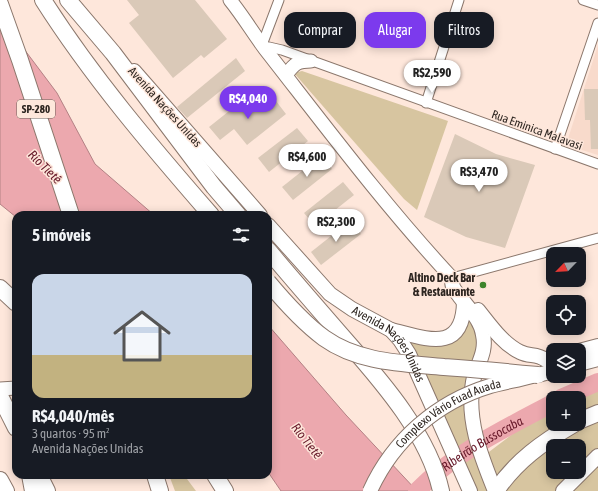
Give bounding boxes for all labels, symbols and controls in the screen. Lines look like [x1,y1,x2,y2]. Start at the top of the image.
chip: Comprar [284,12,356,48]
chip: Alugar [364,12,426,48]
chip: Filtros [434,12,494,48]
pin: R$2,590 [395,60,469,94]
street label: Avenida Nações Unidas [125,64,205,150]
text: R$2,590 [413,65,451,80]
pin: R$4,040 [211,86,285,120]
text: R$4,040 [229,91,267,106]
road number: SP-280 [17,100,55,118]
street label: Rua Eminica Malavasi [490,107,584,153]
pin: R$4,600 [270,144,344,178]
water label: Rio Tietê [25,147,65,187]
text: R$4,600 [288,149,326,164]
pin: R$3,470 [442,159,516,193]
text: R$3,470 [460,164,498,179]
pin: R$2,300 [299,209,373,243]
text: R$2,300 [317,214,355,229]
icon: filters [230,224,252,246]
text: 5 imóveis [32,225,91,245]
north arrow [546,247,586,287]
map controls [546,247,586,479]
place label: Altino Deck Bar & Restaurante [407,271,476,299]
marker: Altino Deck Bar & Restaurante [478,280,488,290]
button: locate [546,295,586,335]
icon: home [106,300,178,372]
street label: Avenida Nações Unidas [350,303,428,384]
button: layers [546,343,586,383]
street label: Complexo Vário Fuad Auada [393,376,502,451]
button: + [546,391,586,431]
text: R$4,040/mês [32,406,114,426]
water label: Ribeirão Bussocaba [438,413,525,474]
water label: Rio Tietê [288,420,326,462]
text: 3 quartos · 95 m² [32,426,110,441]
button: − [546,439,586,479]
text: Avenida Nações Unidas [32,441,143,456]

